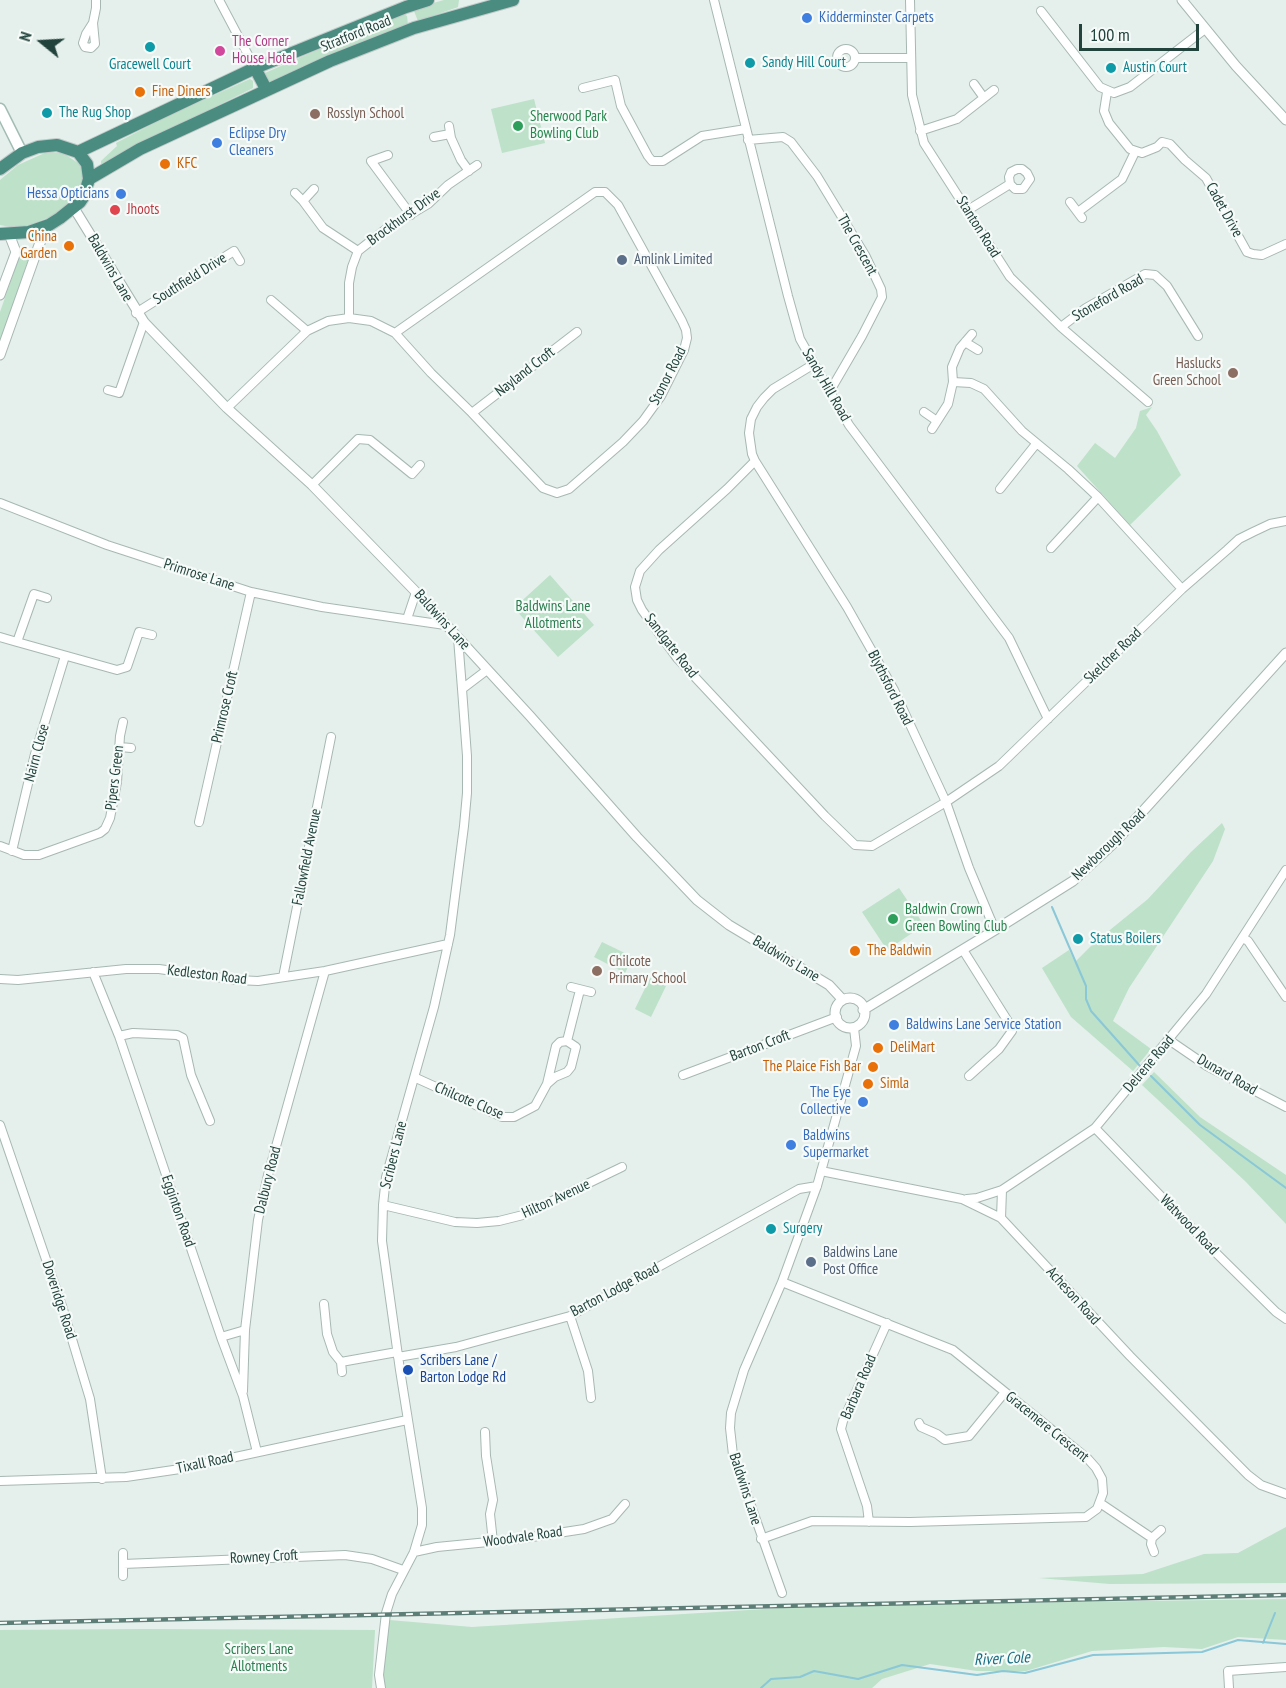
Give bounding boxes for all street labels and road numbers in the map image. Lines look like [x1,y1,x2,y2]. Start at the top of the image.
street label: Stratford Road [318,12,394,56]
street label: Cadet Drive [1202,179,1246,241]
street label: Brockhurst Drive [364,185,444,249]
street label: Stanton Road [952,193,1004,261]
street label: The Crescent [833,211,881,279]
street label: Baldwins Lane [84,231,136,305]
street label: Southfield Drive [150,249,230,309]
street label: Stoneford Road [1069,270,1147,326]
street label: Nayland Croft [492,343,558,401]
street label: Stonor Road [646,344,690,408]
street label: Sandy Hill Road [798,345,854,425]
street label: Primrose Lane [161,555,237,595]
street label: Baldwins Lane [410,586,474,654]
street label: Sandgate Road [640,610,702,682]
street label: Skelcher Road [1081,624,1145,688]
street label: Blythsford Road [863,648,917,728]
street label: Primrose Croft [208,669,242,745]
street label: Nairn Close [21,722,53,784]
street label: Pipers Green [102,744,128,812]
street label: Newborough Road [1069,806,1149,884]
street label: Fallowfield Avenue [289,807,325,907]
street label: Baldwins Lane [749,932,823,986]
street label: Kedleston Road [166,961,248,989]
street label: Barton Croft [728,1026,792,1066]
street label: Delrene Road [1120,1032,1178,1096]
street label: Dunard Road [1194,1051,1260,1099]
street label: Chilcote Close [432,1078,506,1124]
street label: Scribers Lane [377,1119,411,1191]
street label: Dalbury Road [251,1144,285,1216]
street label: Egginton Road [157,1173,199,1249]
street label: Hilton Avenue [519,1175,593,1223]
street label: Watwood Road [1156,1191,1222,1259]
street label: Doveridge Road [38,1258,80,1342]
street label: Barton Lodge Road [568,1259,662,1321]
street label: Acheson Road [1042,1263,1104,1329]
street label: Barbara Road [837,1352,881,1422]
street label: Gracemere Crescent [1002,1388,1092,1466]
street label: Tixall Road [175,1448,235,1478]
street label: Baldwins Lane [725,1451,765,1527]
street label: Woodvale Road [482,1523,564,1551]
street label: Rowney Croft [230,1546,298,1568]

